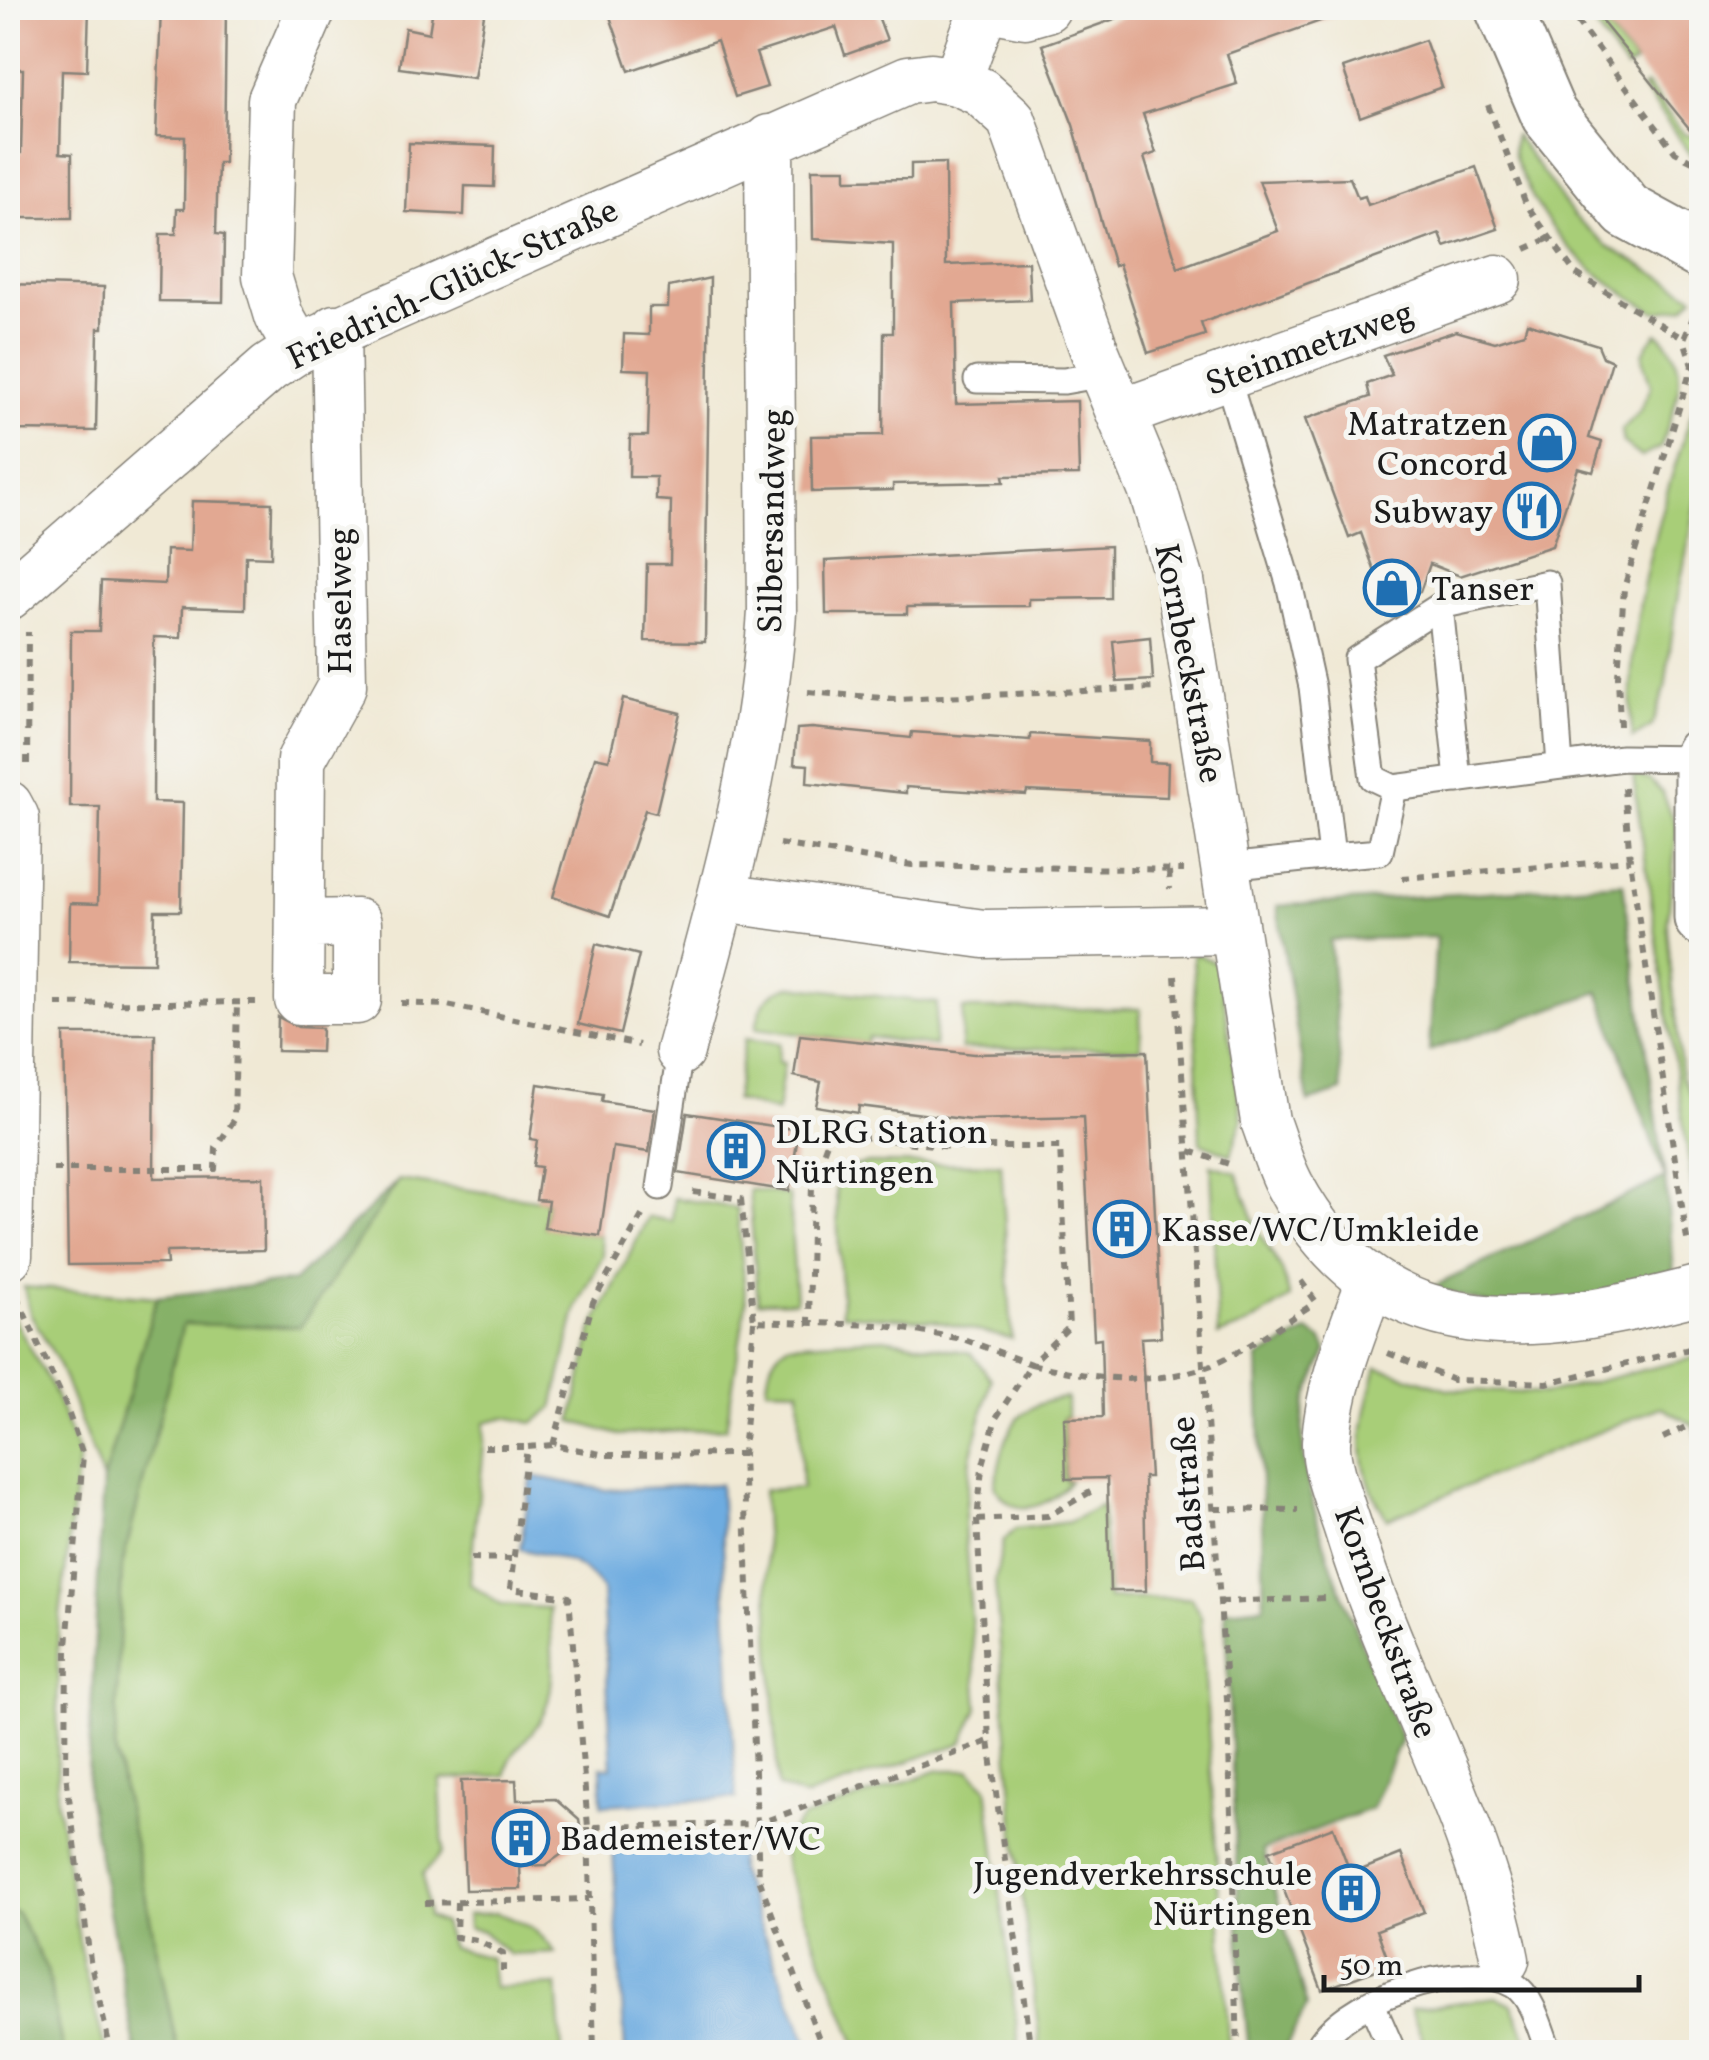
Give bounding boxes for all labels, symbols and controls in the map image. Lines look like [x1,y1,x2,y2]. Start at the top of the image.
street label: Friedrich-Glück-Straße [280,188,627,384]
street label: Steinmetzweg [1199,290,1421,410]
place label: Matratzen Concord [1347,402,1508,490]
street label: Silbersandweg [748,408,800,634]
shop icon: Matratzen Concord [1517,413,1577,473]
restaurant icon: Subway [1502,481,1562,541]
place label: Subway [1373,490,1493,538]
street label: Haselweg [318,527,366,675]
street label: Kornbeckstraße [1140,540,1234,787]
shop icon: Tanser [1362,558,1422,618]
place label: Tanser [1431,567,1534,615]
place label: DLRG Station Nürtingen [775,1110,988,1198]
building icon: DLRG Station Nürtingen [706,1121,766,1181]
building icon: Kasse/WC/Umkleide [1092,1199,1152,1259]
place label: Kasse/WC/Umkleide [1161,1208,1479,1256]
street label: Badstraße [1161,1414,1219,1573]
street label: Kornbeckstraße [1320,1501,1448,1745]
building icon: Bademeister/WC [491,1808,551,1868]
place label: Bademeister/WC [560,1817,821,1865]
place label: Jugendverkehrsschule Nürtingen [973,1852,1312,1940]
building icon: Jugendverkehrsschule Nürtingen [1321,1863,1381,1923]
scale bar [1324,1930,1639,1992]
text: 50 m [1339,1946,1403,1988]

